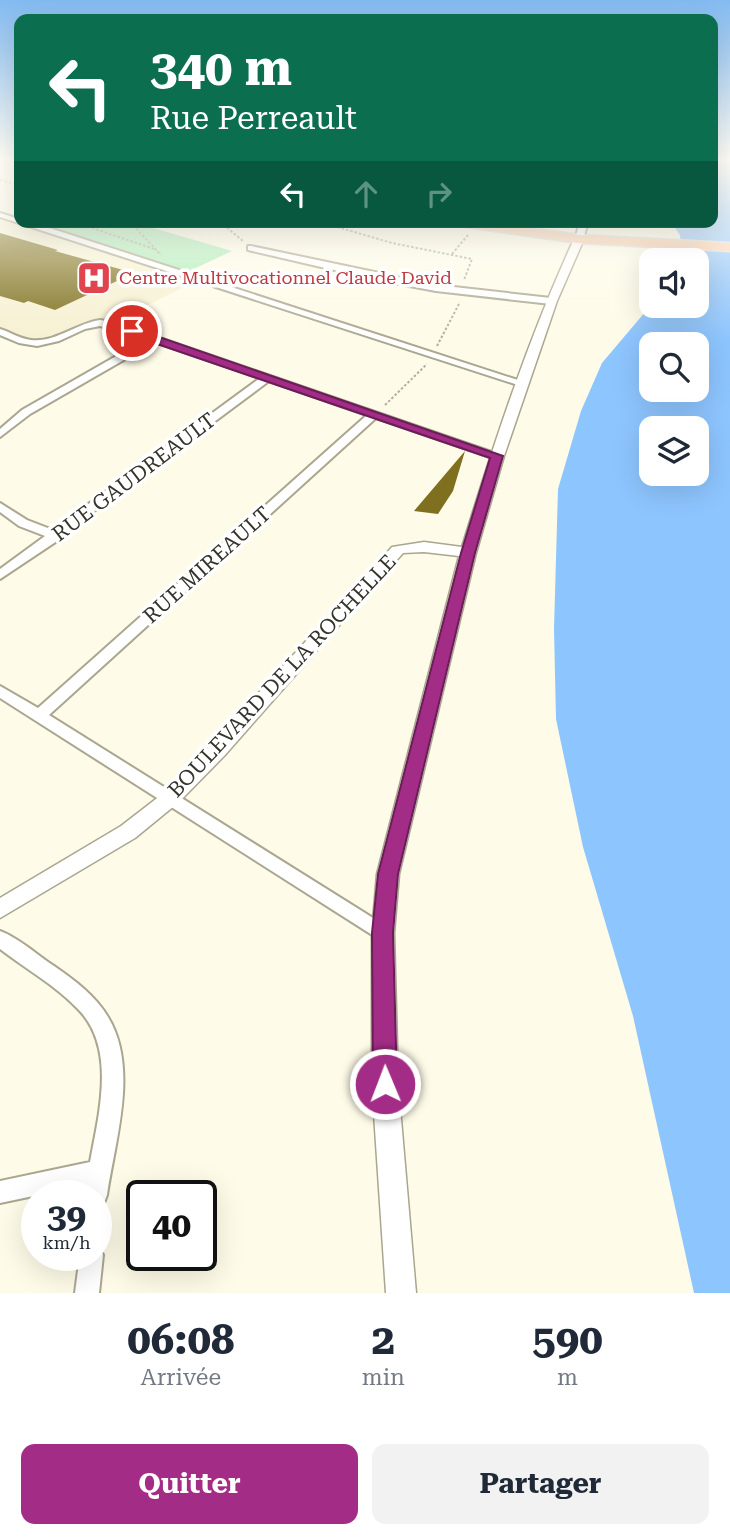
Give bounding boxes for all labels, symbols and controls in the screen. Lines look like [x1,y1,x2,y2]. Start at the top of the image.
text: 340 m [150,40,292,97]
icon: left [35,42,126,133]
text: Rue Perreault [150,99,357,137]
icon: left [274,175,312,213]
icon: ahead [347,175,385,213]
icon: right [420,175,458,213]
map controls [639,248,709,486]
button: sound [639,248,709,318]
hospital icon: Centre Multivocationnel Claude David [75,259,113,297]
place label: Centre Multivocationnel Claude David [119,267,452,288]
pin [102,301,162,361]
icon: arrive [113,312,151,350]
button: search [639,332,709,402]
street label: RUE GAUDREAULT [48,408,220,546]
button: layers [639,416,709,486]
street label: RUE MIREAULT [139,502,275,628]
street label: BOULEVARD DE LA ROCHELLE [163,550,401,802]
position arrow [348,1047,422,1121]
speed limit sign: 40 [126,1180,217,1271]
text: 39 [47,1196,86,1237]
text: km/h [42,1232,91,1253]
text: 06:08 [127,1315,234,1364]
text: 2 [372,1315,395,1364]
text: 590 [532,1315,603,1364]
text: Arrivée [141,1364,221,1391]
text: min [362,1364,405,1391]
text: m [557,1364,578,1391]
button: Quitter [21,1444,358,1524]
button: Partager [372,1444,709,1524]

